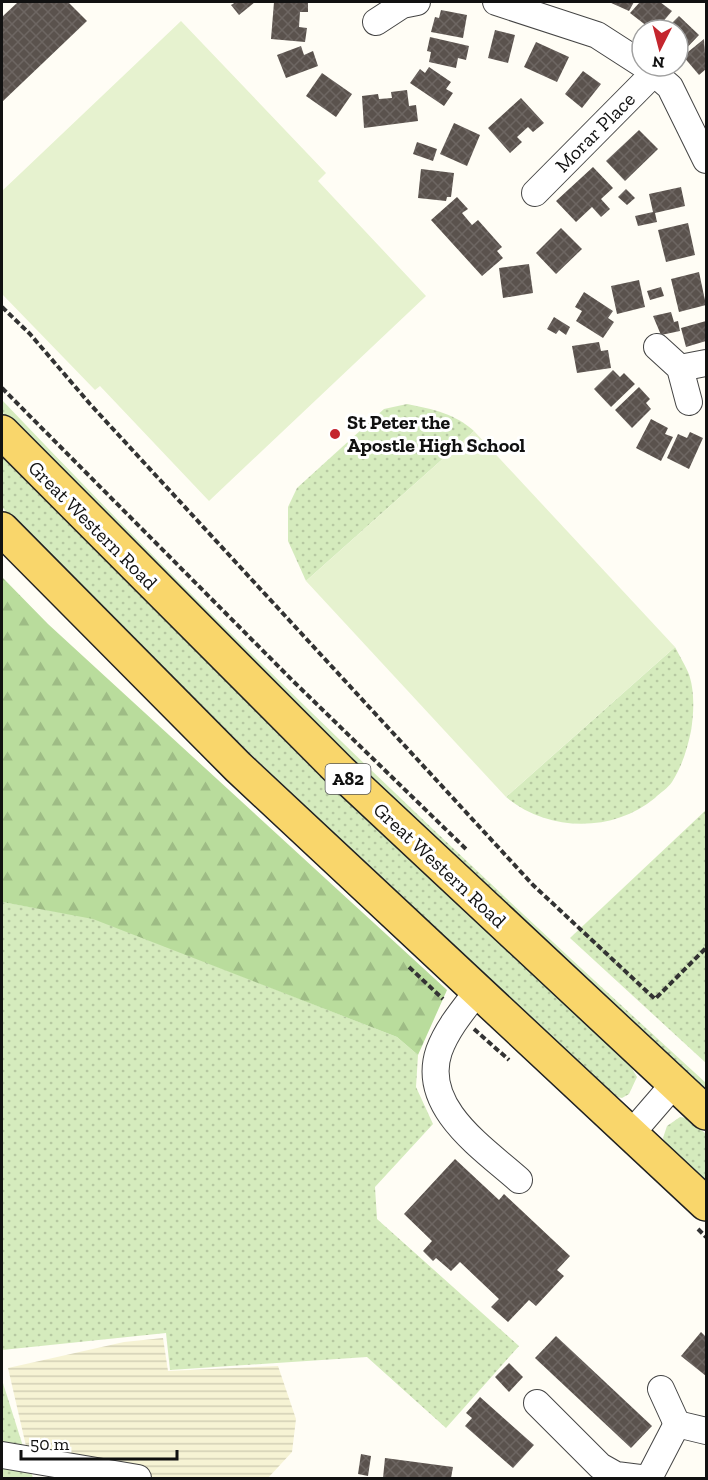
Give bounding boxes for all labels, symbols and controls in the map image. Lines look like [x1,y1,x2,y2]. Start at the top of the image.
north arrow [630,18,690,78]
text: N [651,52,666,73]
street label: Morar Place [550,87,640,177]
place label: St Peter the Apostle High School [347,410,526,457]
marker: St Peter the Apostle High School [328,427,342,441]
street label: Great Western Road [23,455,163,595]
road number: A82 [326,764,370,794]
street label: Great Western Road [369,797,511,933]
scale bar [21,1423,177,1461]
text: 50 m [30,1433,70,1455]

